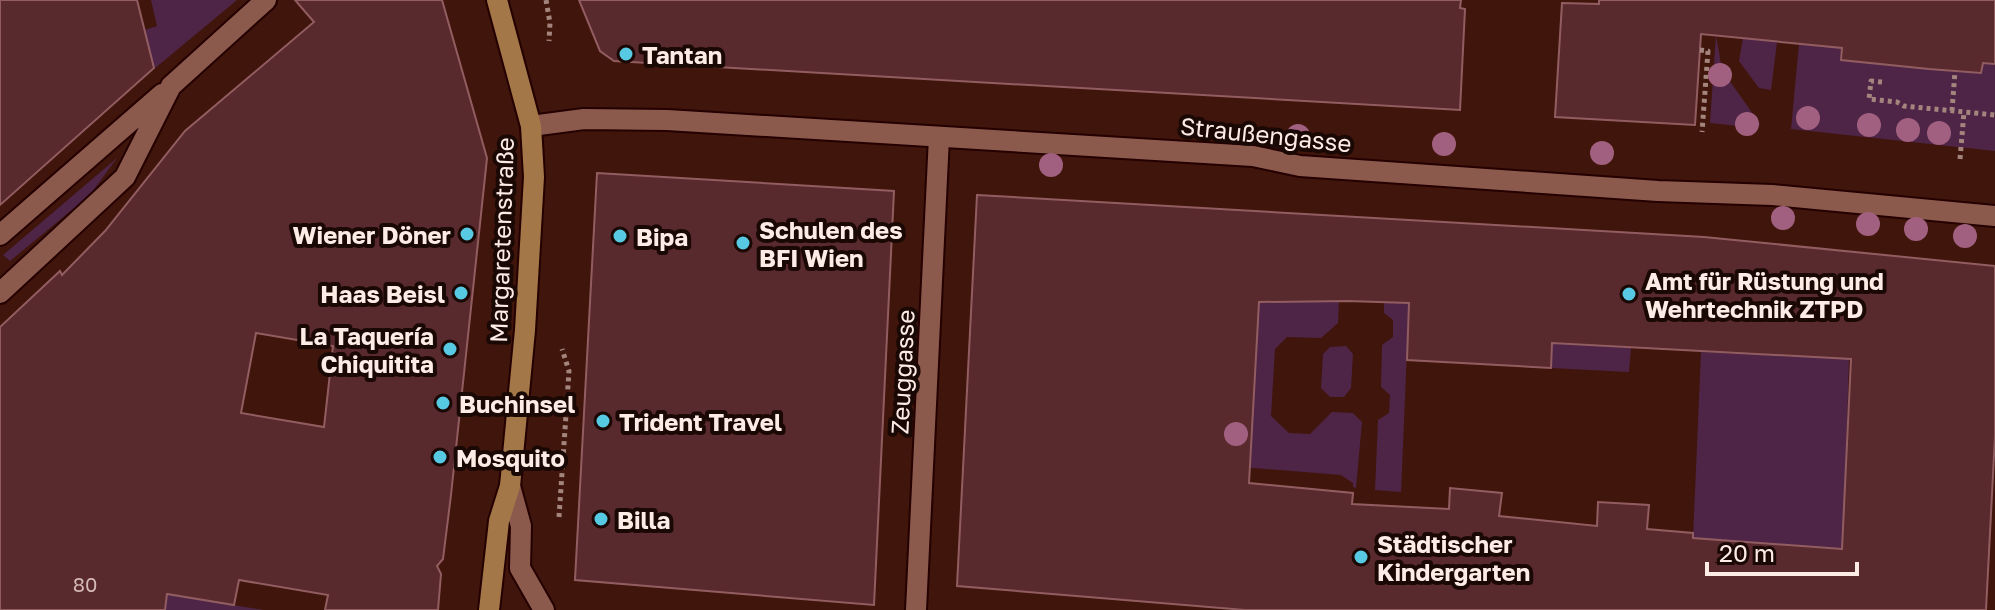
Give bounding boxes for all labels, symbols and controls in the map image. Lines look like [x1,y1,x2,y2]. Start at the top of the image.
place label: Tantan [642,40,722,69]
marker: Tantan [617,45,635,63]
street label: Straußengasse [1179,111,1353,157]
street label: Margaretenstraße [483,137,519,343]
place label: Schulen des BFI Wien [759,215,903,272]
place label: Wiener Döner [293,220,451,249]
place label: Bipa [636,222,688,251]
marker: Wiener Döner [458,225,476,243]
marker: Bipa [611,227,629,245]
marker: Schulen des BFI Wien [734,234,752,252]
place label: Amt für Rüstung und Wehrtechnik ZTPD [1645,266,1884,323]
place label: Haas Beisl [320,279,445,308]
marker: Haas Beisl [452,284,470,302]
marker: Amt für Rüstung und Wehrtechnik ZTPD [1620,285,1638,303]
street label: Zeuggasse [884,309,920,435]
place label: La Taquería Chiquitita [300,321,434,378]
marker: La Taquería Chiquitita [441,340,459,358]
place label: Buchinsel [459,389,575,418]
marker: Buchinsel [434,394,452,412]
place label: Trident Travel [619,407,782,436]
marker: Trident Travel [594,412,612,430]
place label: Mosquito [456,443,565,472]
marker: Mosquito [431,448,449,466]
place label: Billa [617,505,671,534]
marker: Billa [592,510,610,528]
scale bar [1707,526,1857,576]
place label: Städtischer Kindergarten [1377,529,1530,586]
text: 20 m [1719,538,1775,567]
marker: Städtischer Kindergarten [1352,548,1370,566]
house number: 80 [73,572,97,596]

